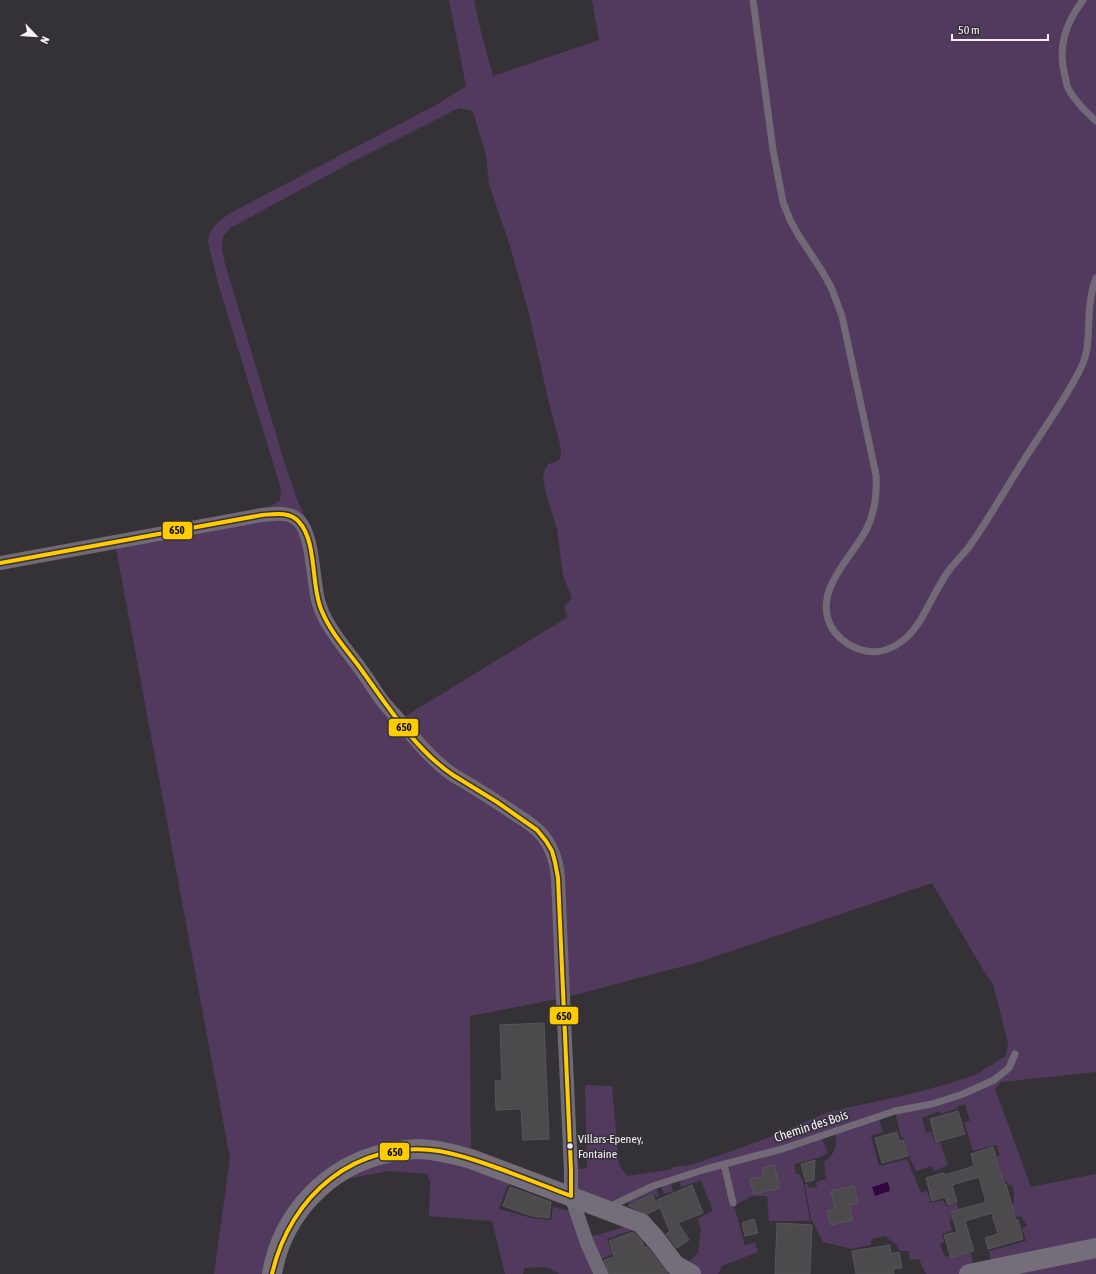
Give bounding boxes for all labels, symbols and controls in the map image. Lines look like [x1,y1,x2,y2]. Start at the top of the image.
north arrow [16,16,56,56]
scale bar [952,16,1048,42]
text: 50 m [958,23,980,37]
text: N [38,35,52,46]
line badge: 650 [162,521,193,540]
text: 650 [169,524,185,536]
line badge: 650 [388,718,419,737]
text: 650 [396,721,412,733]
line badge: 650 [549,1006,579,1025]
text: 650 [556,1010,572,1022]
street label: Chemin des Bois [772,1107,850,1145]
place label: Villars-Epeney, Fontaine [578,1132,643,1161]
marker: Villars-Epeney, Fontaine [565,1141,575,1151]
line badge: 650 [379,1142,410,1161]
text: 650 [387,1146,403,1158]

